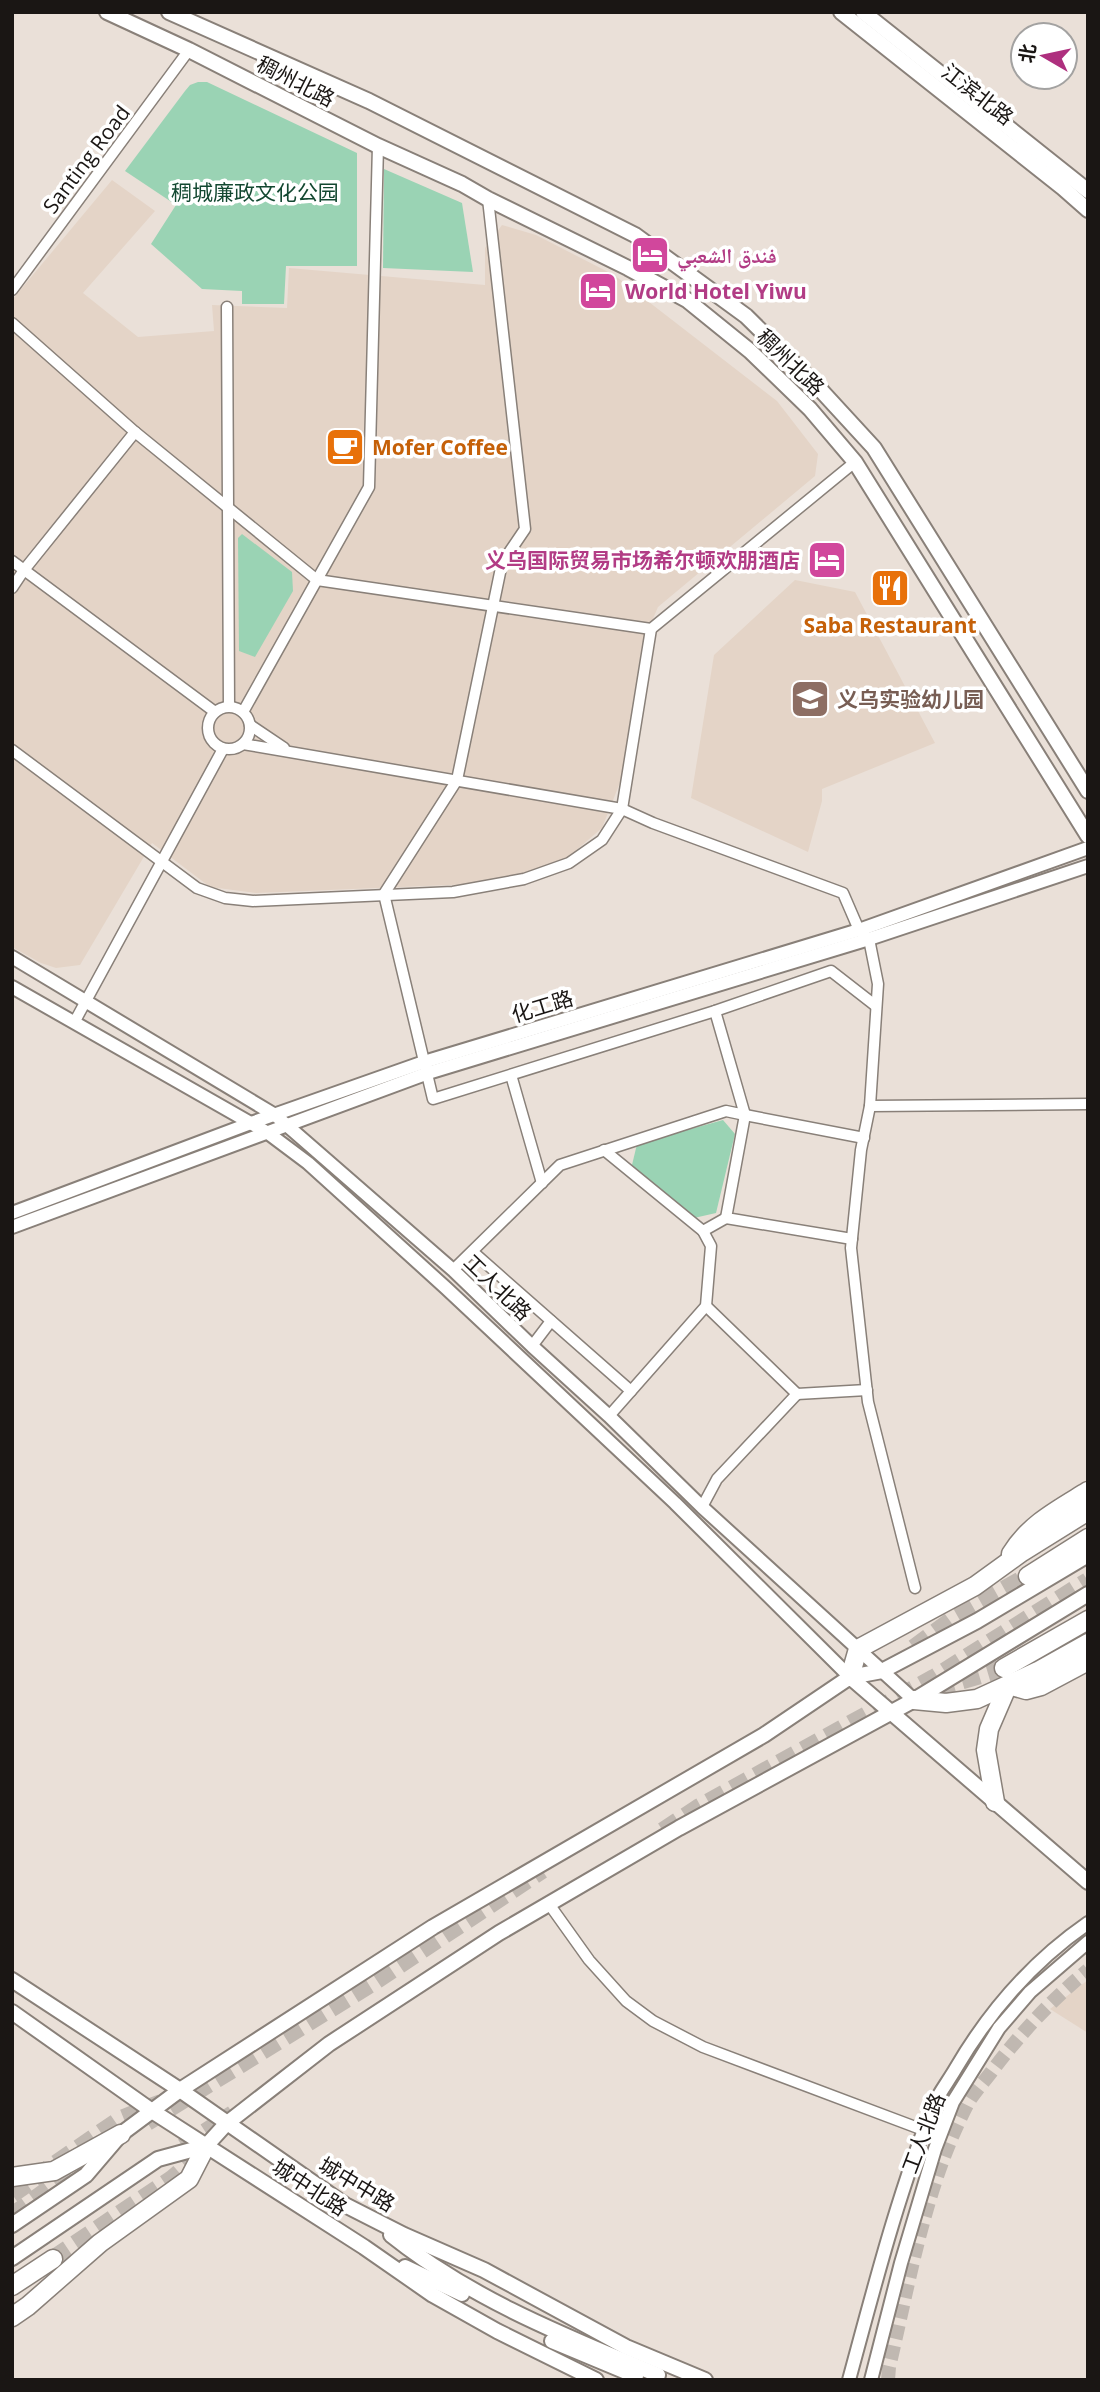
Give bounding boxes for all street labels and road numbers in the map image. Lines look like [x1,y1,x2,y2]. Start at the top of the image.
street label: 稠州北路 [252,49,340,113]
street label: 江滨北路 [936,57,1020,131]
street label: Santing Road [36,99,136,219]
street label: 稠州北路 [751,323,831,401]
street label: 化工路 [508,983,576,1029]
street label: 工人北路 [458,1248,538,1326]
street label: 工人北路 [895,2089,951,2177]
street label: 城中中路 [314,2150,400,2218]
street label: 城中北路 [267,2152,353,2222]

